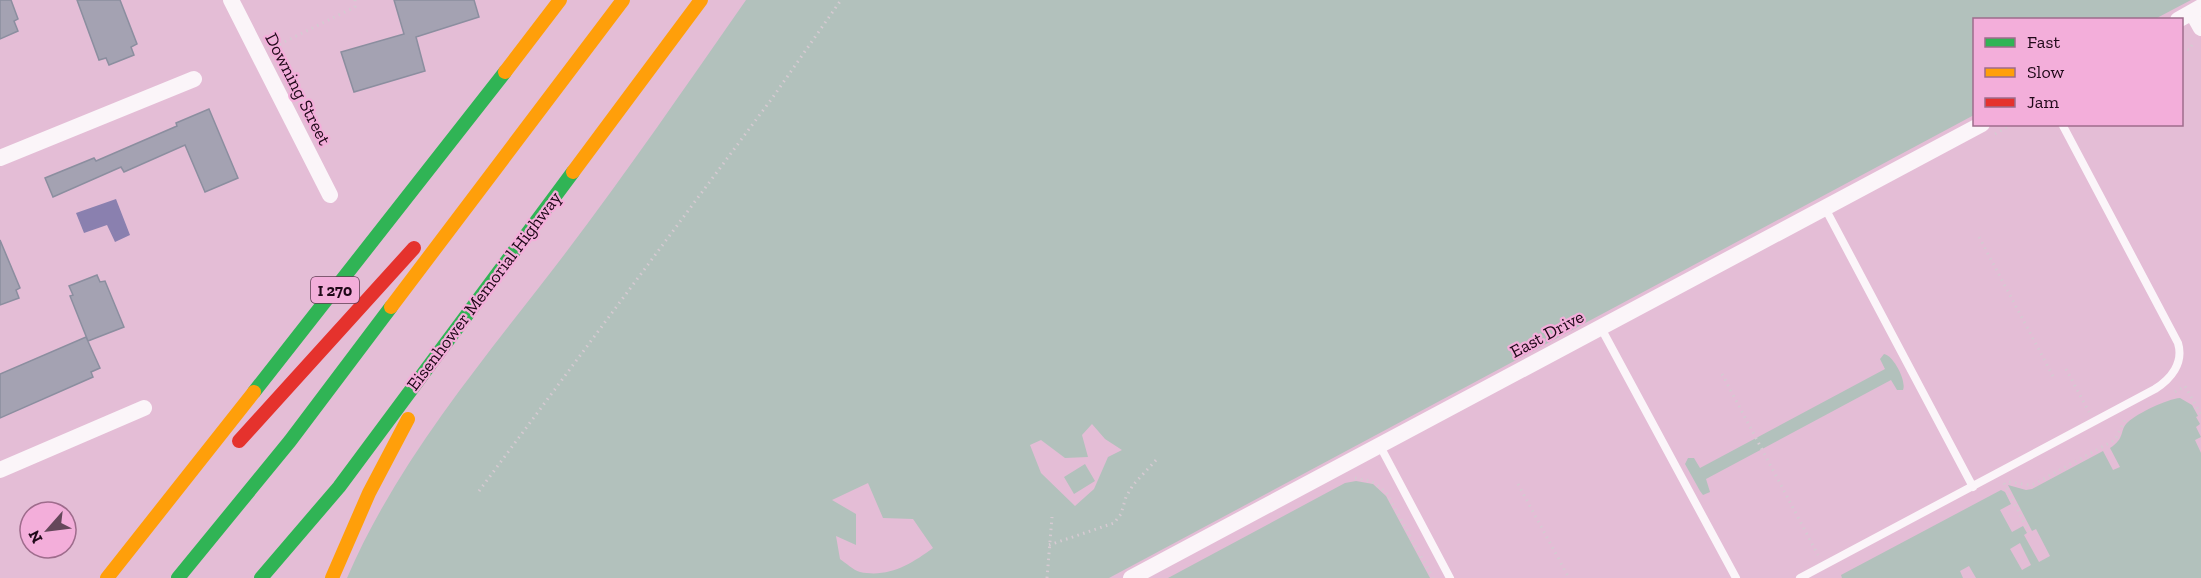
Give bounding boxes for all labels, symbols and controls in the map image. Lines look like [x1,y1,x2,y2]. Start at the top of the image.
legend [1973,18,2183,126]
street label: Downing Street [260,29,336,149]
text: Fast [2027,31,2060,53]
text: Slow [2027,61,2064,83]
text: Jam [2027,91,2059,113]
street label: Eisenhower Memorial Highway [402,187,566,395]
road number: I 270 [311,277,359,303]
street label: East Drive [1506,305,1588,363]
north arrow [18,500,78,560]
text: N [24,527,46,547]

